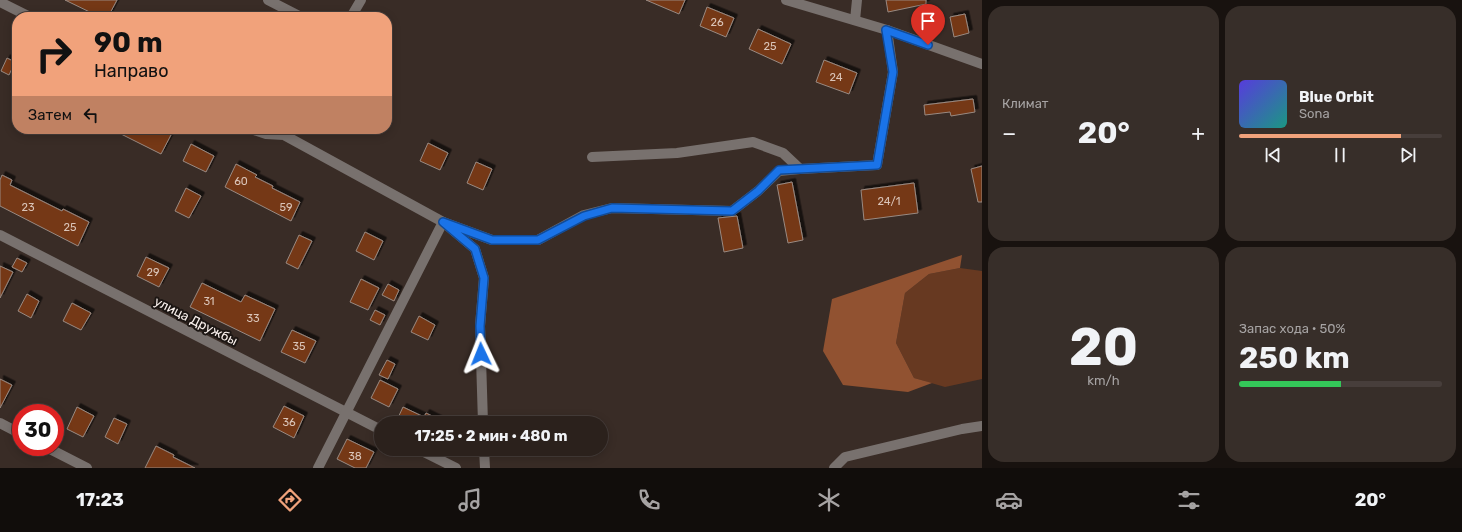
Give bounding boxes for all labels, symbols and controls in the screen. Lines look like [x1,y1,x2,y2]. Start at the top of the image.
pin [911,4,945,45]
icon: arrive [917,10,939,32]
house number: 26 [710,16,724,29]
text: 90 m [94,26,163,59]
icon: right [28,28,80,80]
house number: 25 [764,40,777,53]
text: Направо [94,60,169,82]
house number: 24 [829,71,843,84]
text: Blue Orbit [1299,88,1374,106]
text: Климат [1002,96,1048,111]
icon: left [80,104,102,126]
text: Затем [28,106,72,124]
text: Sona [1299,106,1330,121]
text: 20° [1078,115,1130,151]
text: − [1002,120,1016,147]
text: + [1191,120,1205,147]
icon: previous [1262,144,1284,166]
icon: pause [1329,144,1351,166]
icon: next [1397,144,1419,166]
house number: 60 [234,175,248,188]
house number: 24/1 [877,195,901,208]
house number: 23 [21,201,35,214]
house number: 59 [279,201,293,214]
house number: 25 [64,221,77,234]
house number: 29 [147,266,159,279]
street label: улица Дружбы [152,294,240,348]
house number: 31 [203,295,215,308]
house number: 33 [246,312,260,325]
text: 20 [1069,316,1138,378]
text: Запас хода · 50% [1239,321,1345,336]
position arrow [460,333,502,375]
house number: 35 [292,340,306,353]
text: 250 km [1239,340,1350,376]
text: km/h [1087,373,1120,388]
speed limit sign: 30 [12,404,64,456]
house number: 36 [282,416,296,429]
text: 17:25 · 2 мин · 480 m [414,427,568,445]
house number: 38 [348,450,362,463]
icon: directions [276,486,304,514]
icon: music [456,486,484,514]
icon: phone [635,486,663,514]
icon: climate [815,486,843,514]
icon: car [995,486,1023,514]
icon: filters [1175,486,1203,514]
text: 17:23 [76,489,124,511]
text: 20° [1355,489,1386,511]

